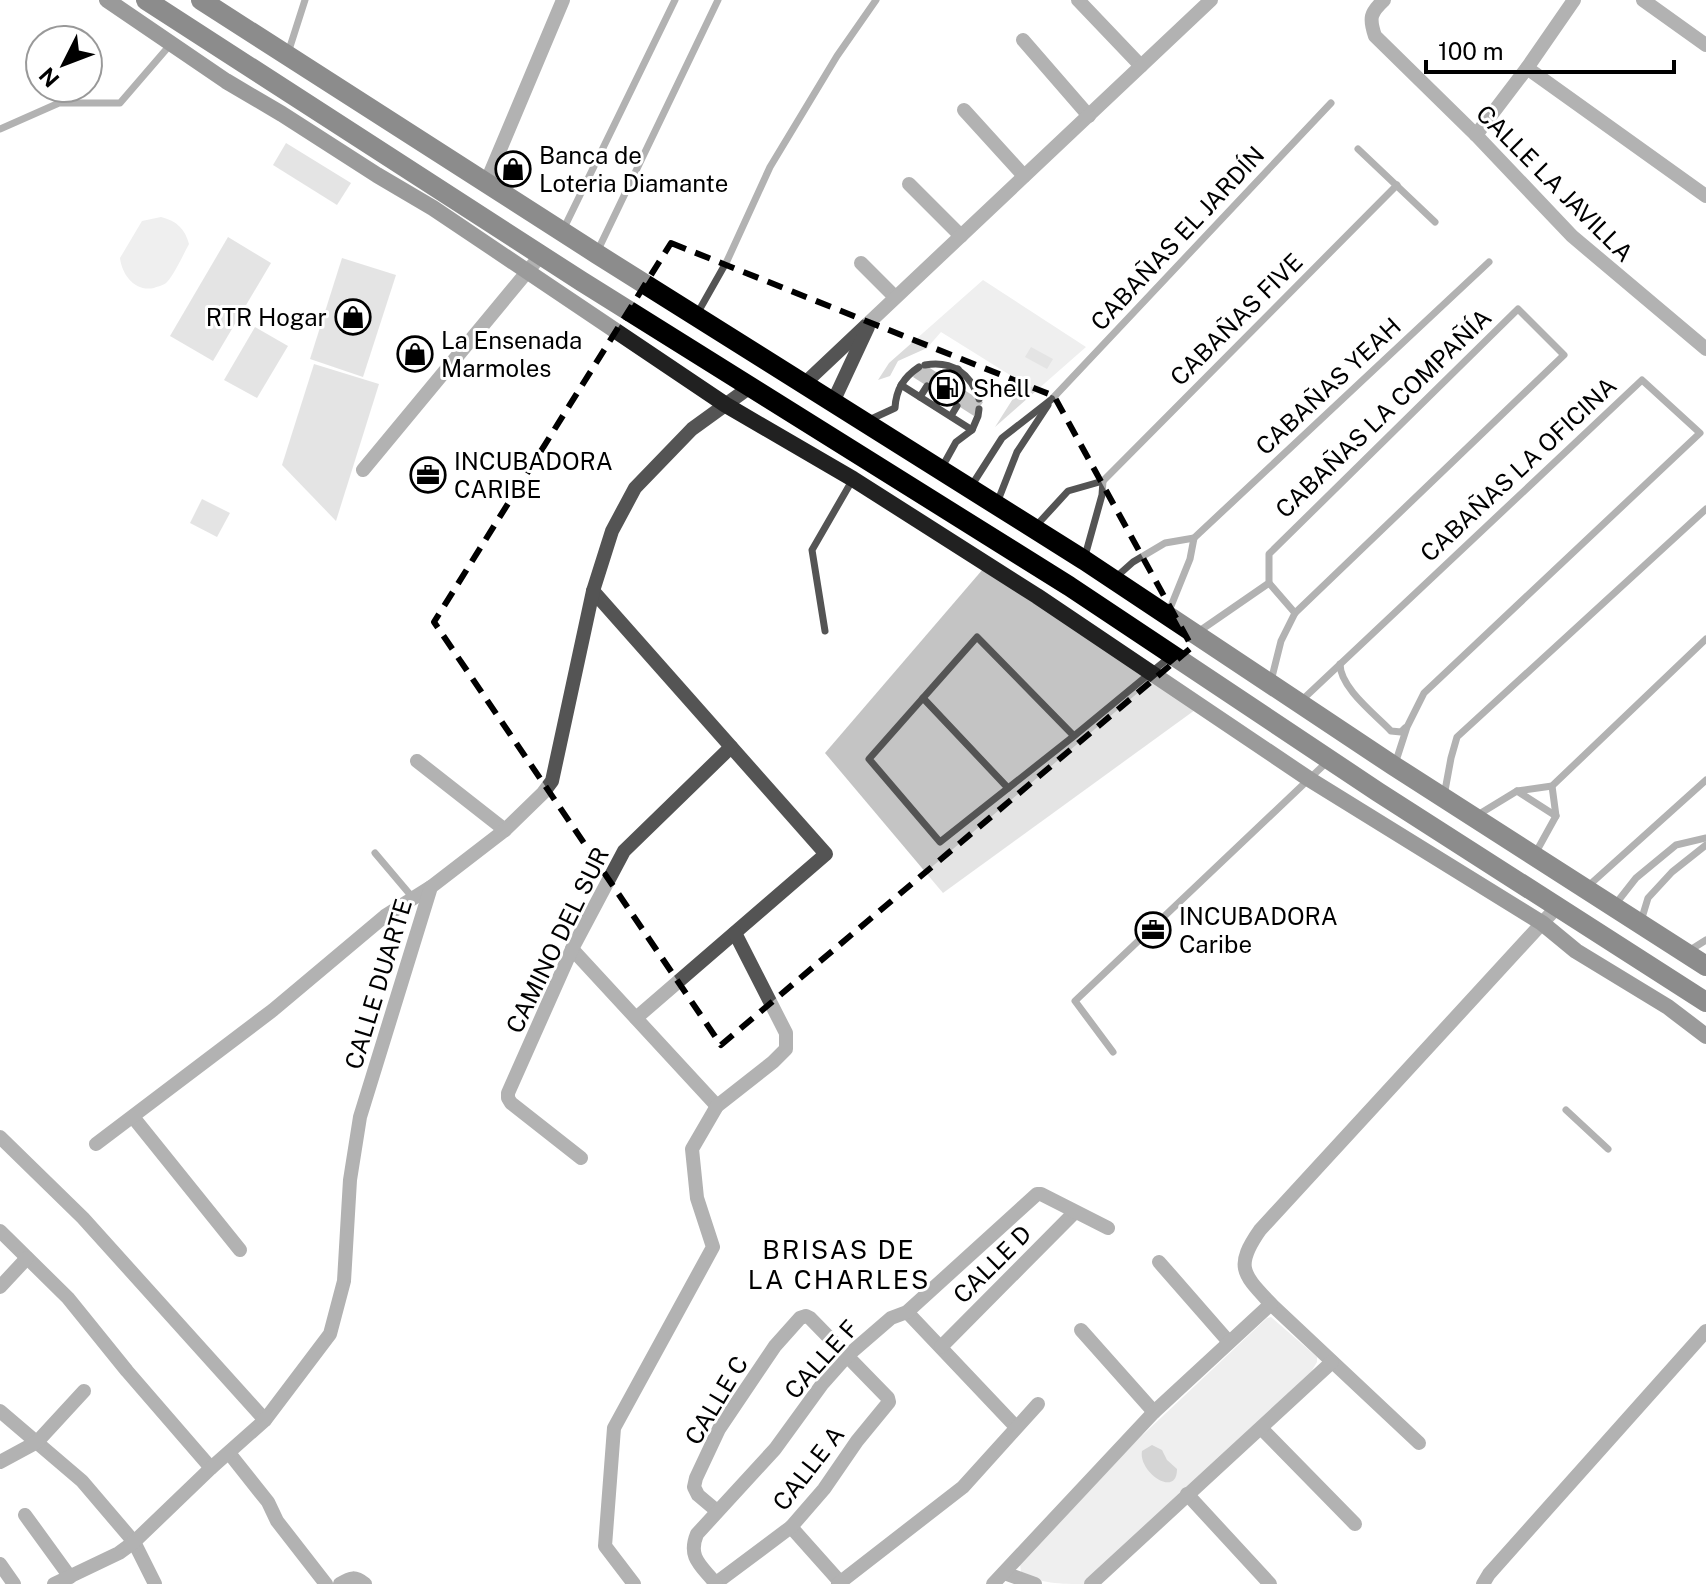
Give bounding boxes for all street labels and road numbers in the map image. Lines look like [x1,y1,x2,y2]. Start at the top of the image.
street label: CALLE LA JAVILLA [1471,99,1639,267]
street label: CABAÑAS EL JARDÍN [1085,140,1269,336]
street label: CABAÑAS FIVE [1164,247,1308,391]
street label: CABAÑAS LA COMPAÑÍA [1270,303,1496,523]
street label: CABAÑAS YEAH [1250,312,1406,460]
street label: CABAÑAS LA OFICINA [1414,371,1622,567]
street label: CAMINO DEL SUR [500,842,614,1038]
street label: CALLE DUARTE [339,896,417,1072]
street label: CALLE D [947,1219,1037,1309]
street label: CALLE F [778,1314,864,1404]
street label: CALLE C [679,1351,753,1449]
street label: CALLE A [767,1420,849,1516]

